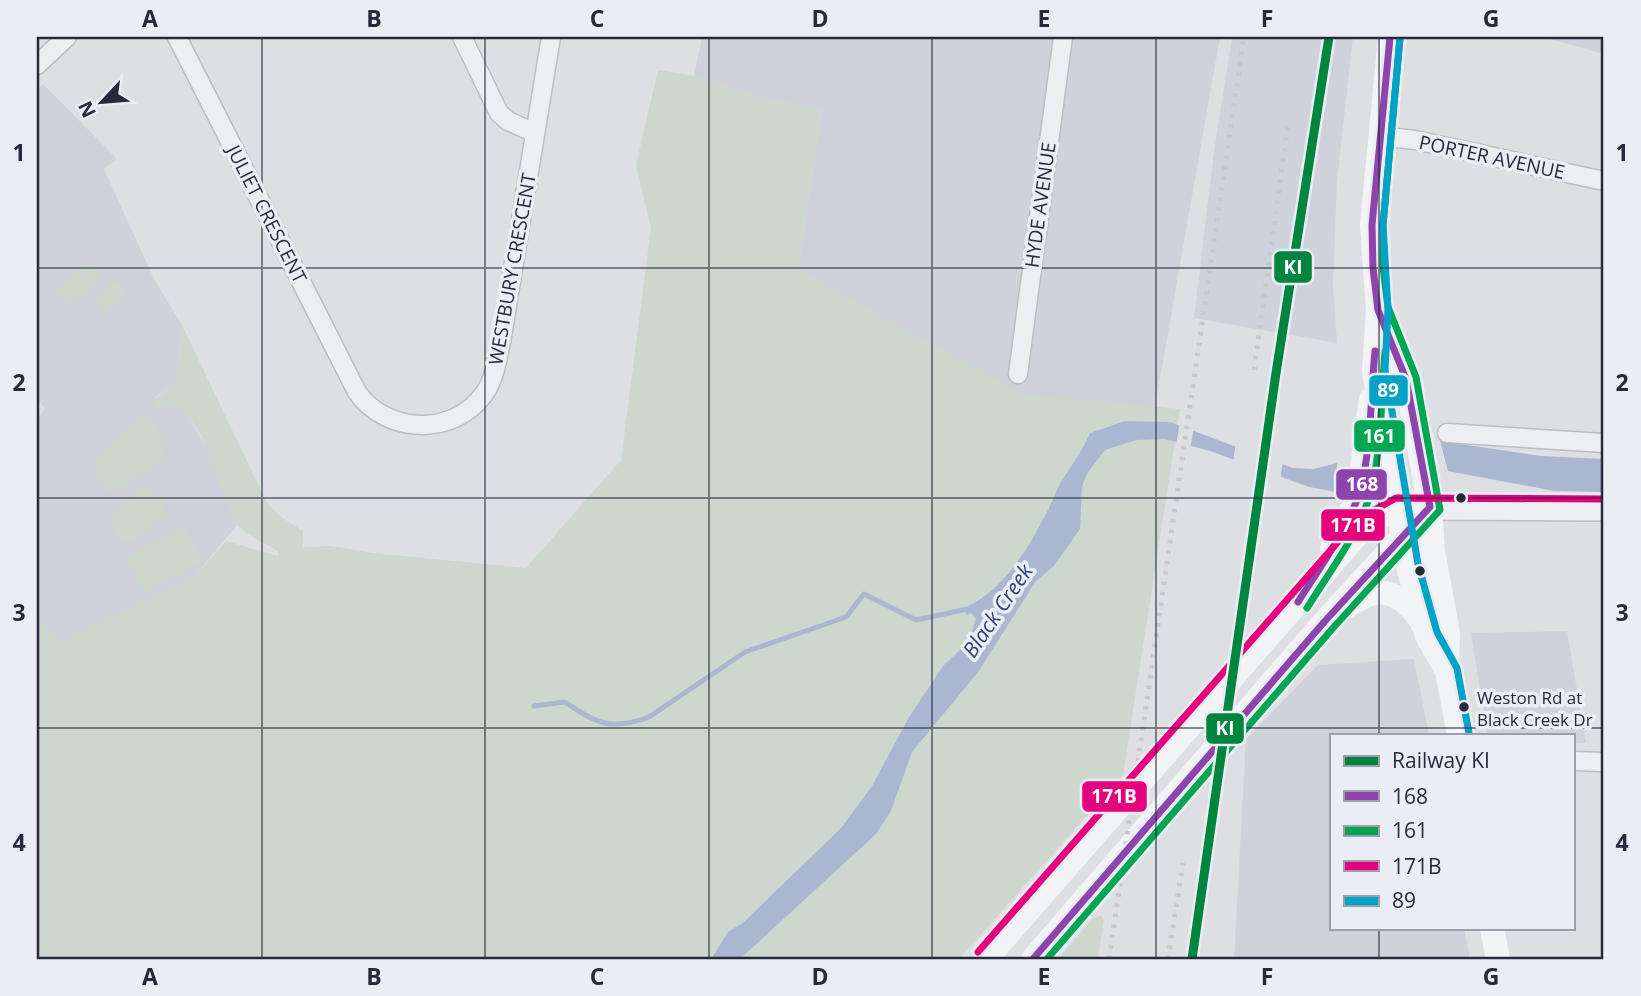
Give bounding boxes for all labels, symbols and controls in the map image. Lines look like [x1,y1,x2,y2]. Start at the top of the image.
text: A [142,2,158,34]
text: B [366,2,382,34]
text: C [590,2,604,34]
text: D [811,2,829,34]
text: E [1038,2,1050,34]
text: F [1261,2,1273,34]
text: G [1483,2,1499,34]
north arrow [66,66,136,136]
text: N [72,97,102,122]
street label: PORTER AVENUE [1417,129,1567,185]
text: 1 [12,136,26,168]
text: 1 [1615,136,1629,168]
street label: JULIET CRESCENT [220,139,313,288]
street label: HYDE AVENUE [1018,141,1062,269]
street label: WESTBURY CRESCENT [482,171,542,367]
line badge: KI [1273,250,1313,284]
text: KI [1284,254,1302,280]
text: 2 [12,366,26,398]
text: 2 [1615,366,1629,398]
line badge: 89 [1368,374,1409,407]
text: 89 [1377,377,1399,403]
line badge: 161 [1353,419,1406,453]
text: 161 [1363,423,1395,449]
line badge: 168 [1335,468,1388,501]
text: 168 [1346,471,1378,497]
unlabelled marker [1454,491,1468,505]
line badge: 171B [1320,508,1386,542]
text: 171B [1330,512,1376,538]
water label: Black Creek [956,558,1039,663]
unlabelled marker [1413,564,1427,578]
text: 3 [12,596,26,628]
text: 3 [1615,596,1629,628]
place label: Weston Rd at Black Creek Dr [1477,686,1593,731]
marker: Weston Rd at Black Creek Dr [1457,700,1471,714]
line badge: KI [1205,712,1245,745]
text: KI [1216,715,1234,741]
legend [1330,734,1574,930]
text: Railway KI [1392,746,1490,774]
line badge: 171B [1081,780,1148,813]
text: 168 [1392,782,1428,810]
text: 171B [1091,783,1137,809]
text: 161 [1392,816,1428,844]
text: 4 [12,826,26,858]
text: 4 [1615,826,1629,858]
text: 171B [1392,852,1442,880]
text: 89 [1392,886,1416,914]
text: A [142,960,158,992]
text: B [366,960,382,992]
text: C [590,960,604,992]
text: D [811,960,829,992]
text: E [1038,960,1050,992]
text: F [1261,960,1273,992]
text: G [1483,960,1499,992]

